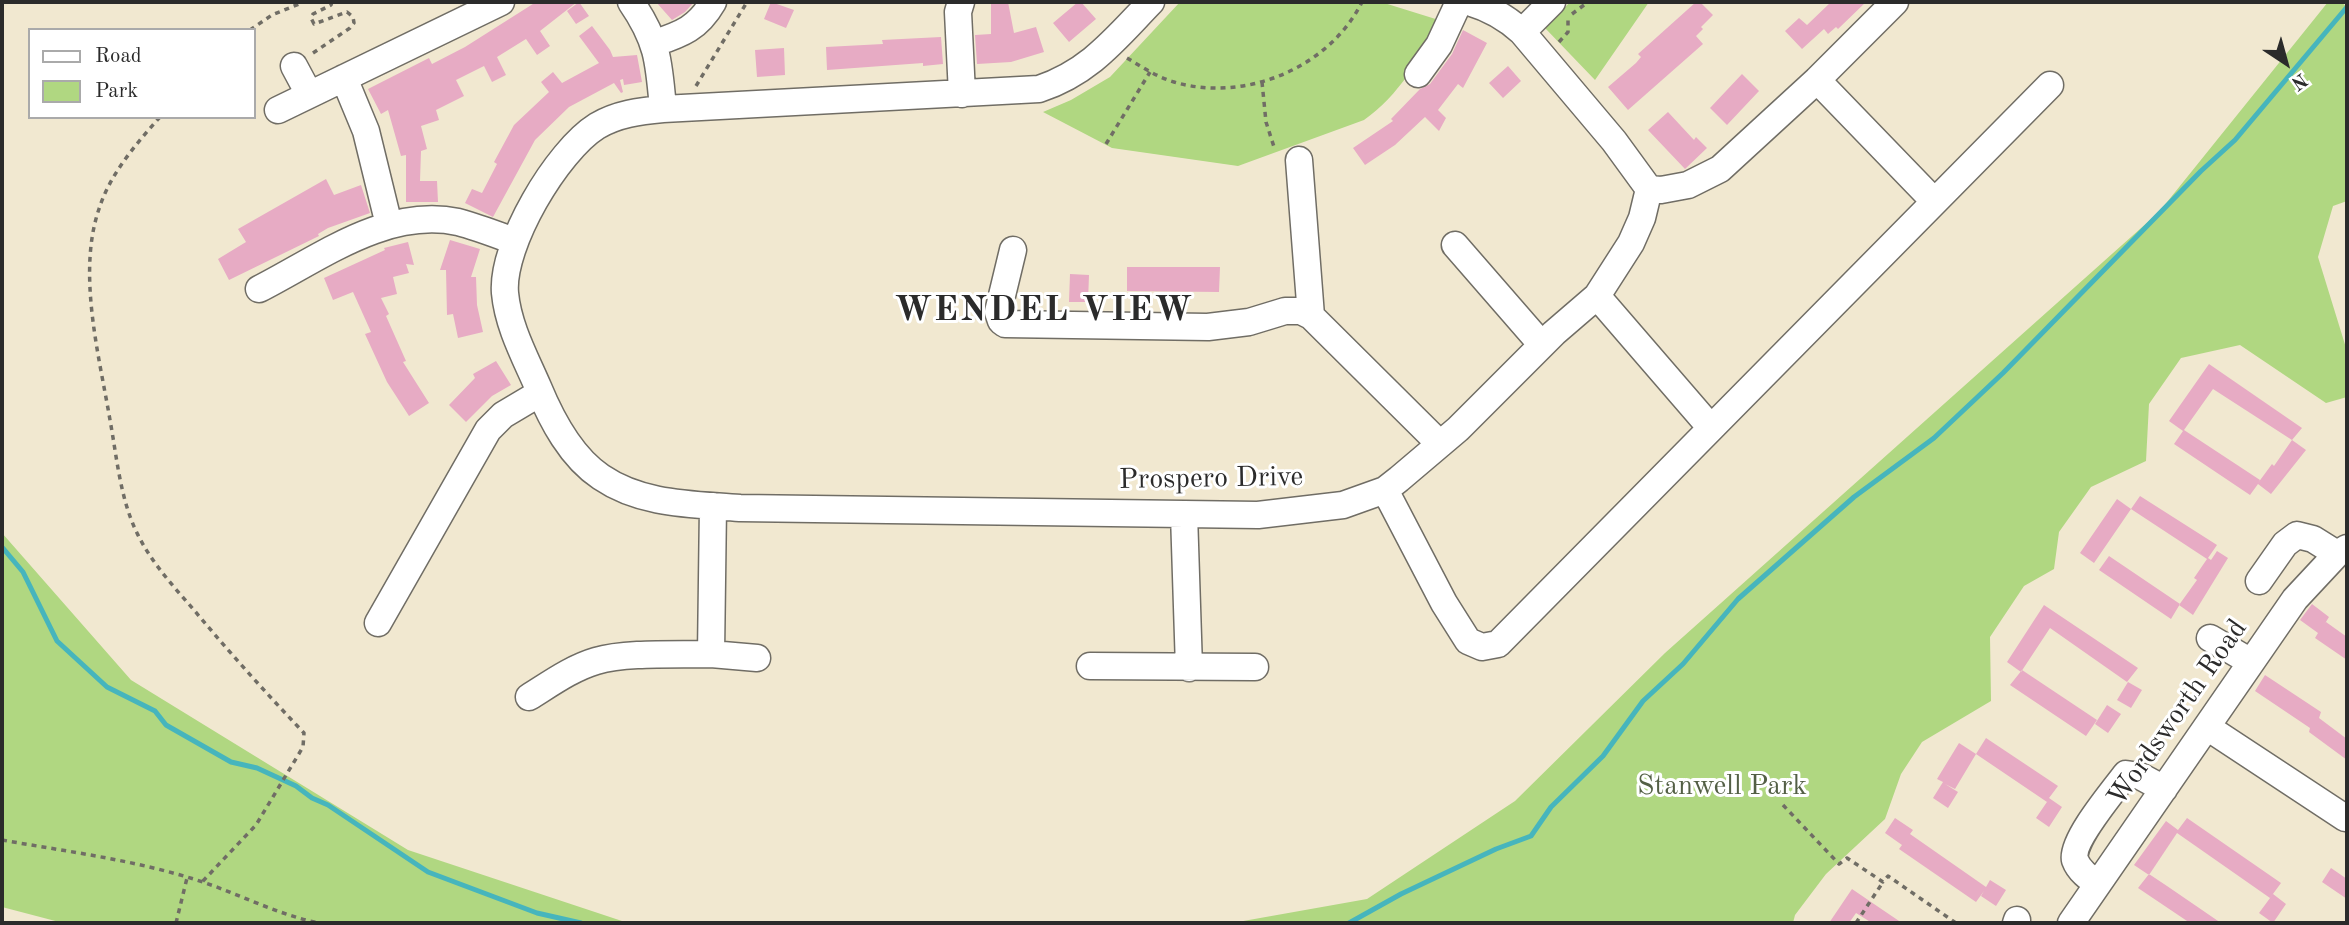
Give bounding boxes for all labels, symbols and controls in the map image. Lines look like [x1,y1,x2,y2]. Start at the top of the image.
legend [28,28,256,119]
north arrow [2251,28,2321,98]
text: Road [95,46,142,67]
text: N [2287,68,2310,92]
text: Park [95,81,138,102]
district label: WENDEL VIEW [896,290,1192,332]
street label: Prospero Drive [1119,461,1303,497]
street label: Wordsworth Road [2101,613,2255,813]
park label: Stanwell Park [1637,770,1807,804]

